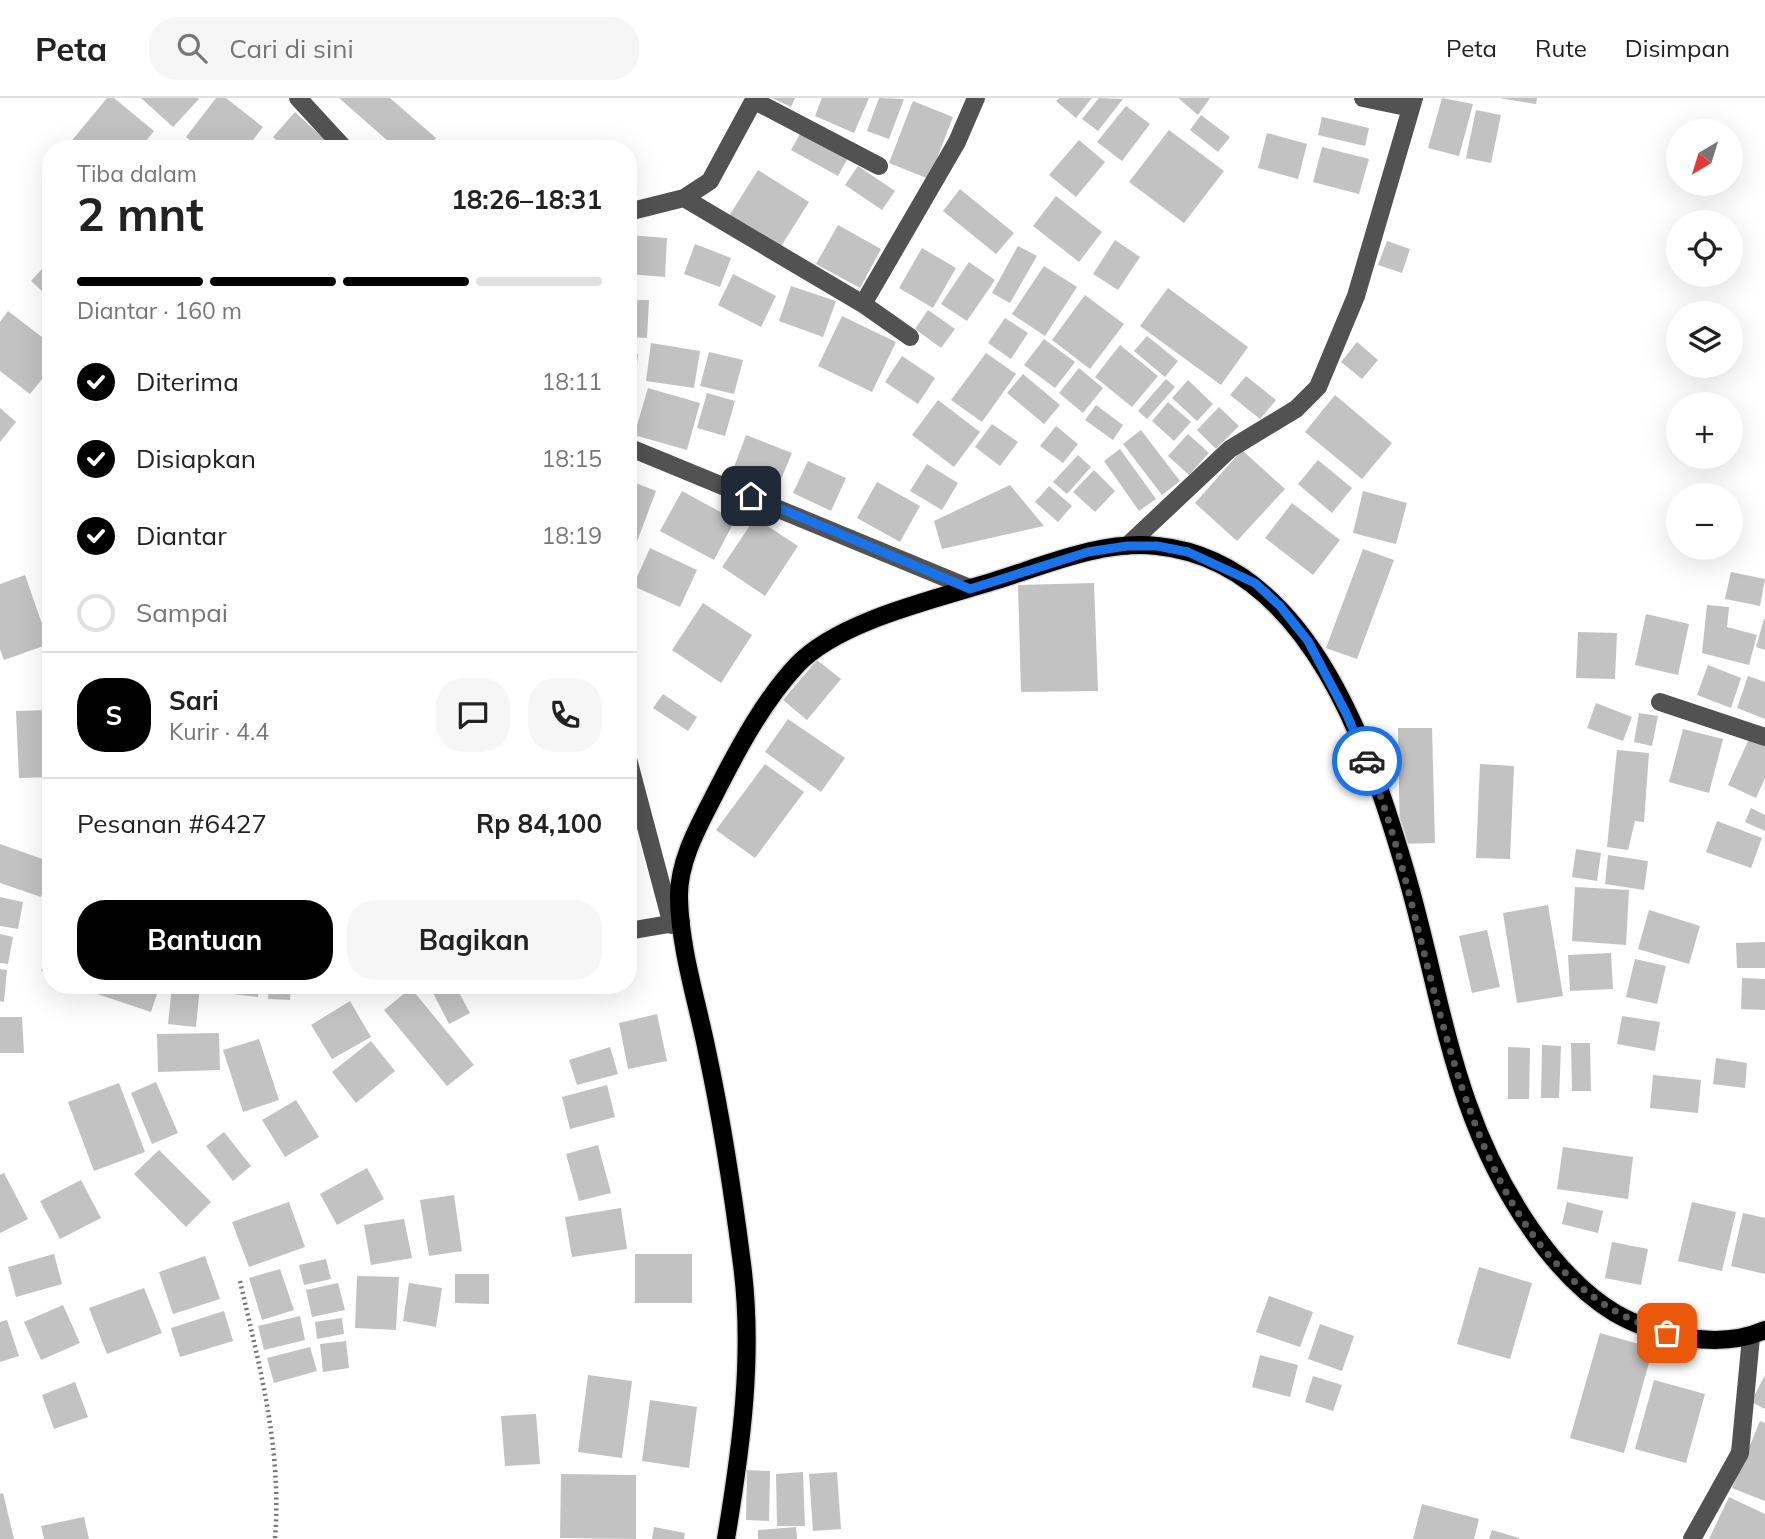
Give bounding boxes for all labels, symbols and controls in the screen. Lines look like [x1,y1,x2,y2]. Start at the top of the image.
search box [149,17,639,80]
text: Peta [35,28,107,69]
icon: search [173,29,211,67]
text: Cari di sini [229,32,354,65]
text: Peta [1446,33,1497,63]
text: Rute [1535,33,1587,63]
text: Disimpan [1625,33,1730,63]
north arrow [1666,119,1743,196]
map controls [1666,119,1743,560]
text: Tiba dalam [77,159,197,188]
text: 18:26–18:31 [451,183,602,216]
text: 2 mnt [77,185,204,243]
button: locate [1666,210,1743,287]
text: Diantar · 160 m [77,296,242,325]
button: layers [1666,301,1743,378]
icon: check [77,363,115,401]
text: Diterima [136,365,239,398]
text: 18:11 [542,367,602,396]
button: + [1666,392,1743,469]
icon: check [77,440,115,478]
text: Disiapkan [136,442,256,475]
text: 18:15 [542,444,602,473]
pin [721,466,781,526]
icon: home [732,477,770,515]
button: − [1666,483,1743,560]
icon: check [77,517,115,555]
text: Diantar [136,519,227,552]
text: 18:19 [542,521,602,550]
text: Sampai [136,596,228,629]
button: chat [436,678,510,752]
button: phone [528,678,602,752]
text: Sari [169,684,219,717]
text: S [106,699,122,732]
text: Kurir · 4.4 [169,717,269,746]
courier [1332,726,1402,796]
icon: car [1348,742,1386,780]
text: Pesanan #6427 [77,807,267,840]
text: Rp 84,100 [476,807,602,840]
button: Bantuan [77,900,333,980]
button: Bagikan [347,900,602,980]
pin [1637,1303,1697,1363]
icon: bag [1648,1314,1686,1352]

